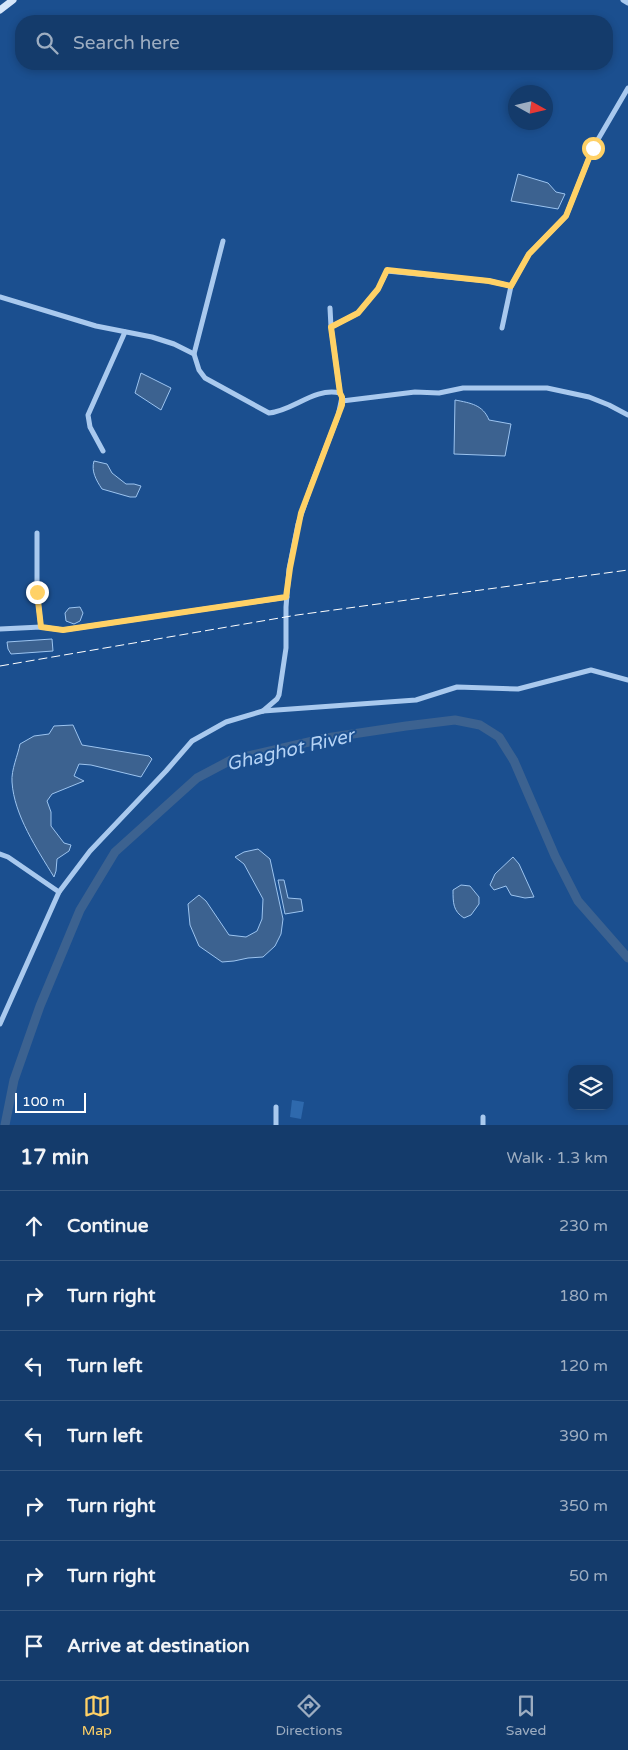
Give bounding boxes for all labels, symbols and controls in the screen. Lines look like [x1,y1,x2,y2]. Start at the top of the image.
search box [15,15,613,70]
icon: search [33,29,61,57]
text: Search here [73,32,180,54]
north arrow [508,85,553,130]
route start [582,137,605,160]
route end [26,581,49,604]
water label: Ghaghot River [224,724,359,775]
map controls [568,1065,613,1110]
button: layers [568,1065,613,1110]
scale bar [15,1090,86,1113]
text: 100 m [22,1093,65,1110]
text: 17 min [20,1145,89,1170]
text: Walk · 1.3 km [506,1148,608,1168]
icon: ahead [20,1212,48,1240]
text: Continue [67,1215,149,1237]
text: 230 m [559,1216,608,1236]
icon: right [20,1282,48,1310]
text: Turn right [67,1285,155,1307]
text: 180 m [559,1286,608,1306]
icon: left [20,1352,48,1380]
text: Turn left [67,1355,143,1377]
text: 120 m [559,1356,608,1376]
icon: left [20,1422,48,1450]
text: Turn left [67,1425,143,1447]
text: 390 m [559,1426,608,1446]
icon: right [20,1492,48,1520]
text: Turn right [67,1495,155,1517]
text: 350 m [559,1496,608,1516]
icon: right [20,1562,48,1590]
text: Turn right [67,1565,155,1587]
text: 50 m [569,1566,608,1586]
icon: arrive [20,1632,48,1660]
text: Arrive at destination [67,1635,250,1657]
tab: Map [82,1692,112,1739]
tab: Directions [275,1692,342,1739]
tab: Saved [506,1692,546,1739]

